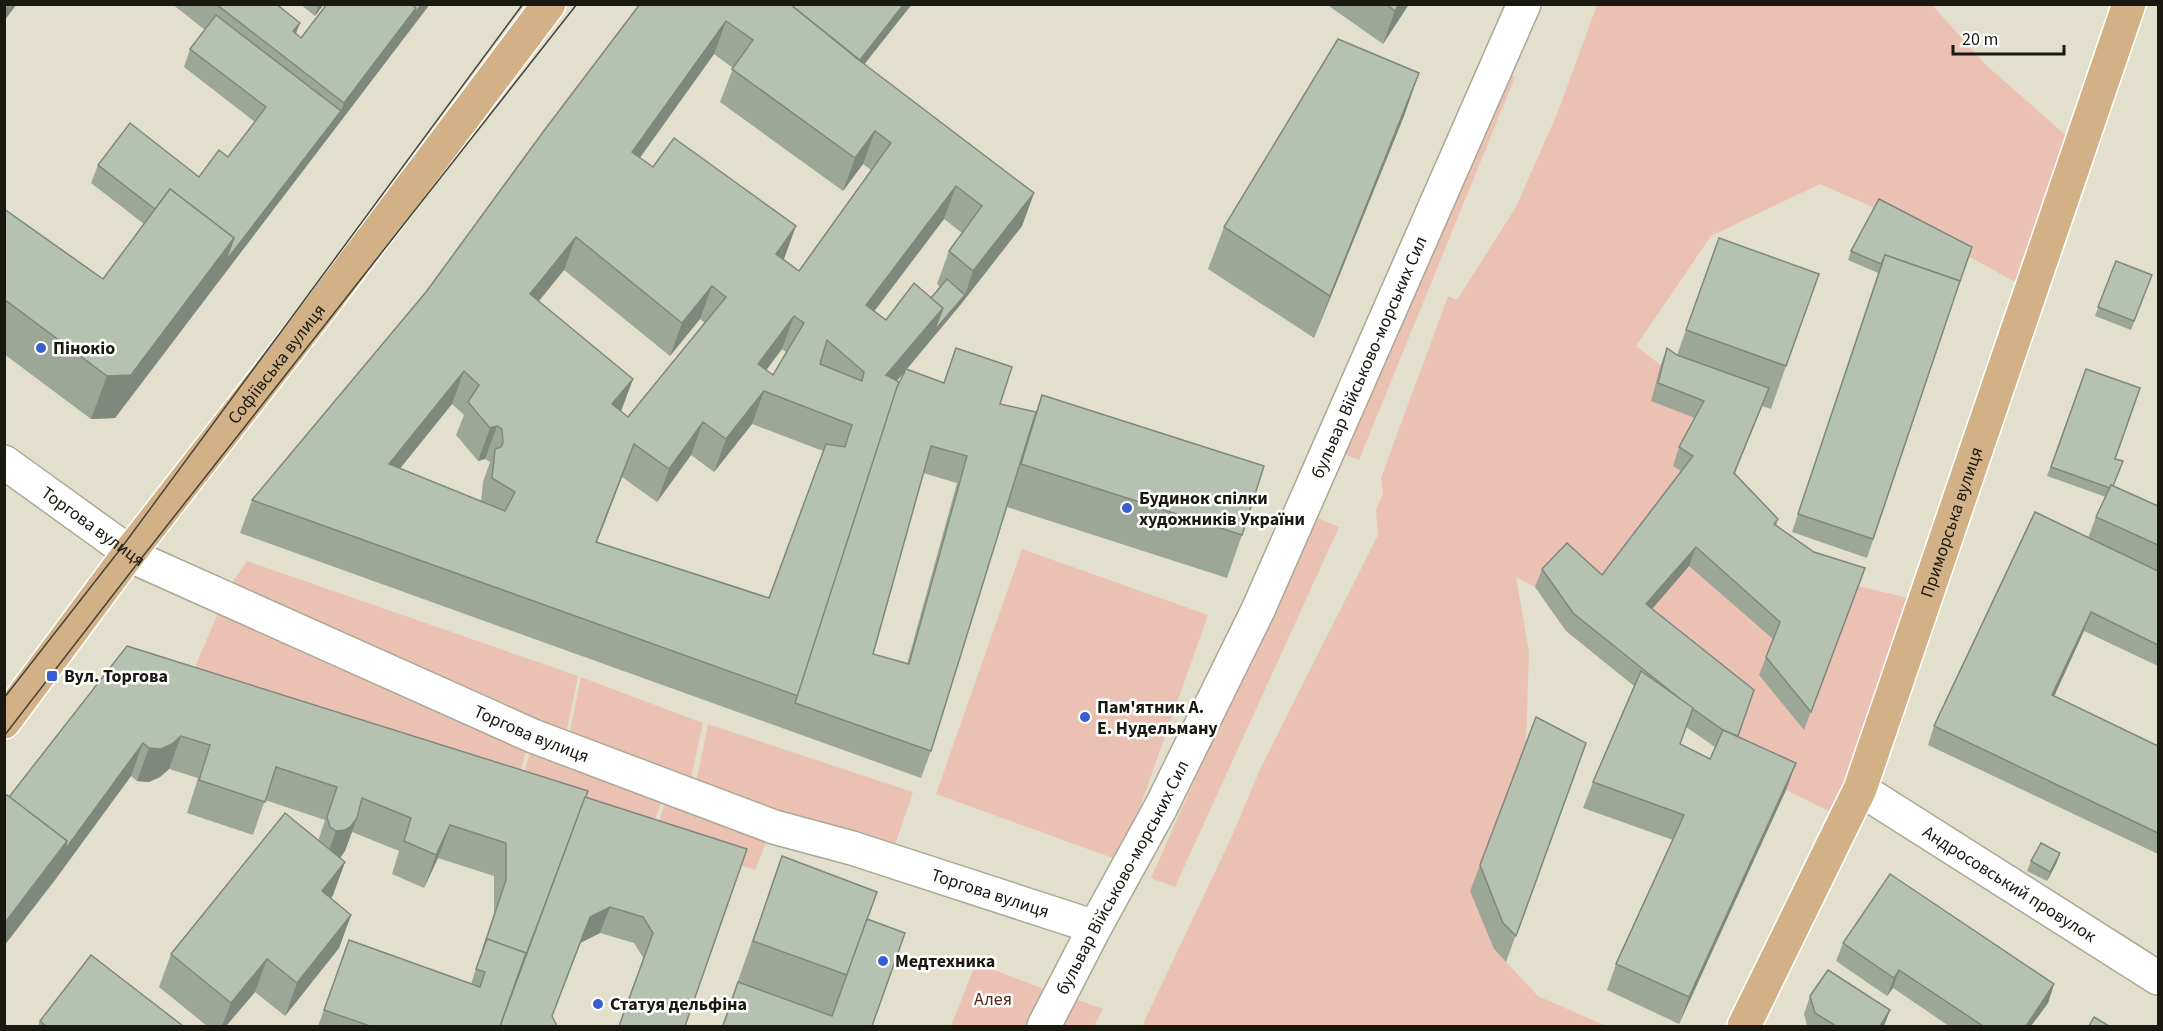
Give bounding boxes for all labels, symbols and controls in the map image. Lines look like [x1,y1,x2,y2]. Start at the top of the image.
scale bar [1953,18,2064,56]
text: 20 m [1962,27,1998,52]
street label: бульвар Військово-морських Сил [1305,232,1434,483]
street label: Софіївська вулиця [222,299,332,430]
place label: Пінокіо [53,336,115,361]
marker: Пінокіо [34,341,48,355]
street label: Приморська вулиця [1915,444,1989,601]
street label: Торгова вулиця [36,481,150,573]
place label: Будинок спілки художників України [1139,486,1305,532]
marker: Будинок спілки художників України [1120,501,1134,515]
place label: Вул. Торгова [64,664,168,689]
marker: Вул. Торгова [45,669,59,683]
place label: Пам'ятник А. Е. Нудельману [1097,695,1218,741]
street label: Торгова вулиця [470,699,593,769]
marker: Пам'ятник А. Е. Нудельману [1078,710,1092,724]
street label: бульвар Військово-морських Сил [1050,756,1195,999]
street label: Андросовський провулок [1917,820,2101,949]
street label: Торгова вулиця [928,863,1052,924]
place label: Медтехника [895,949,995,974]
marker: Медтехника [876,954,890,968]
park label: Алея [974,987,1012,1012]
place label: Статуя дельфіна [610,992,747,1017]
marker: Статуя дельфіна [591,997,605,1011]

